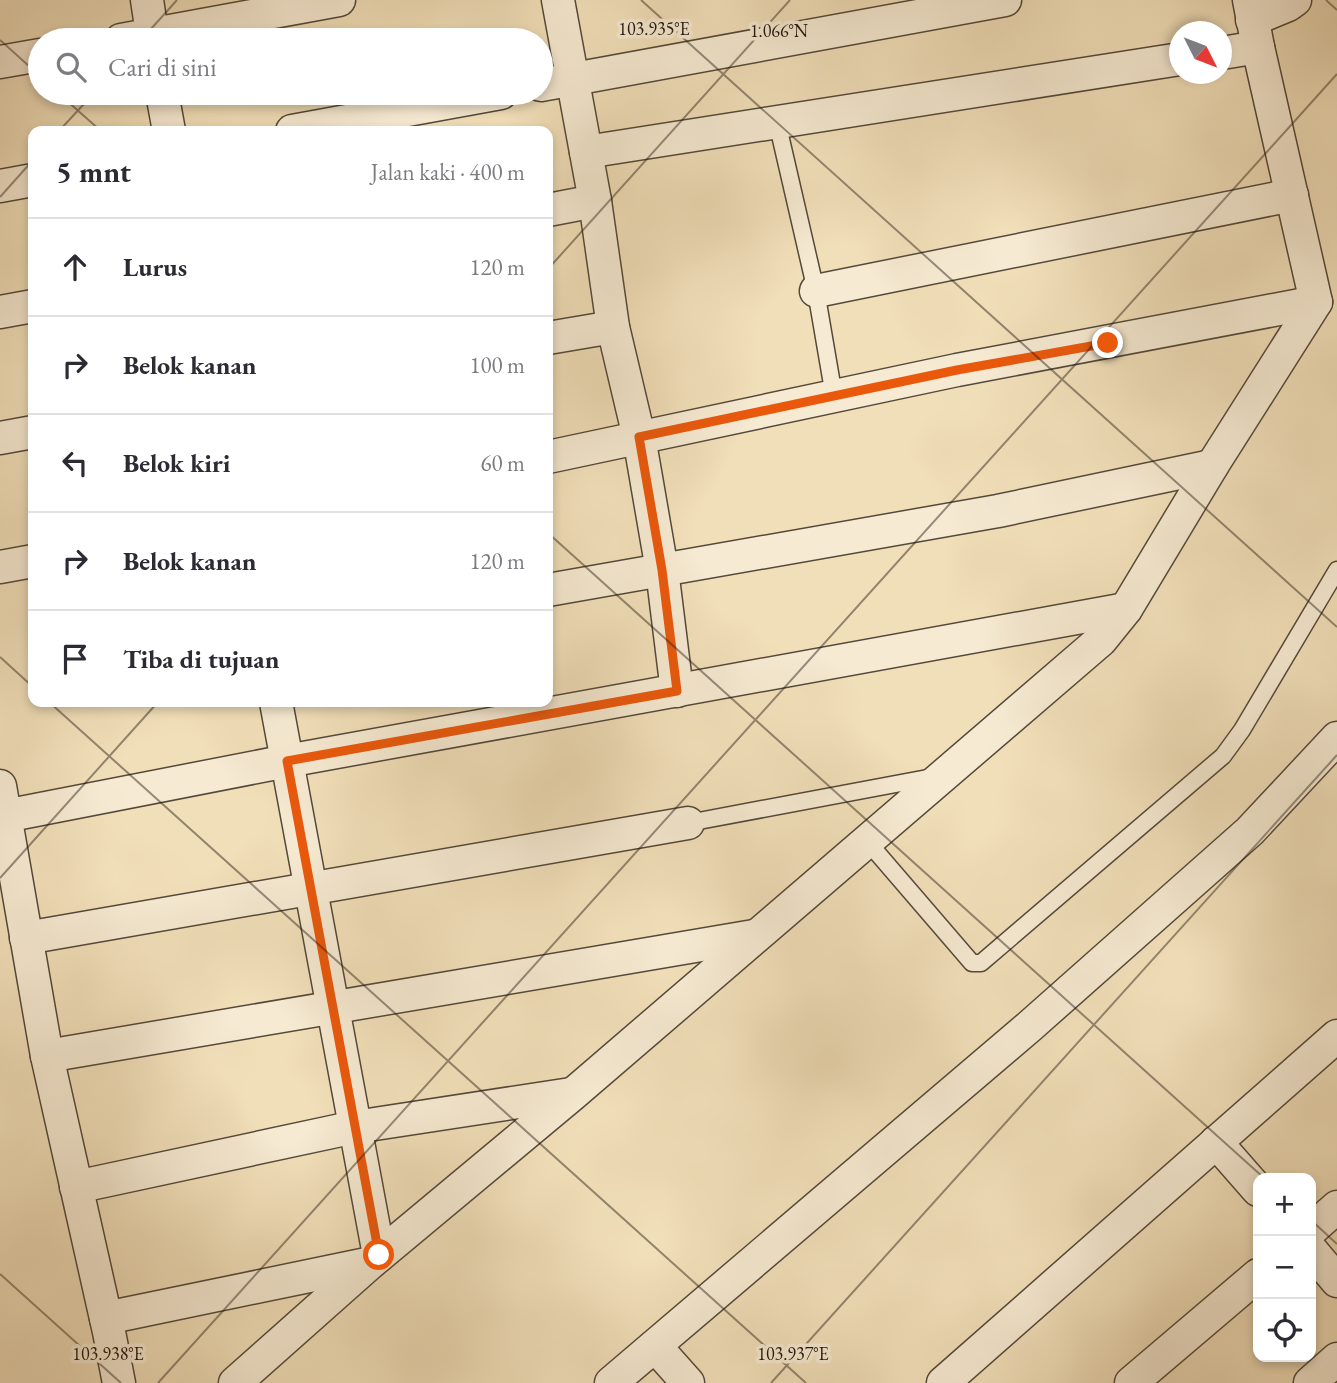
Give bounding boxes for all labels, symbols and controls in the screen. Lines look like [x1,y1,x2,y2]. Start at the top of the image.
text: 103.935°E [618,17,690,40]
text: 1.066°N [750,19,809,42]
north arrow [1169,21,1232,84]
search box [28,28,553,105]
icon: search [52,48,90,86]
text: Cari di sini [108,50,217,84]
text: 5 mnt [56,152,131,191]
text: Jalan kaki · 400 m [371,157,525,187]
icon: ahead [56,248,94,286]
text: Lurus [123,250,187,284]
text: 120 m [469,252,525,282]
route end [1092,327,1123,358]
icon: right [56,346,94,384]
text: Belok kanan [123,348,257,382]
text: 100 m [469,350,525,380]
icon: left [56,444,94,482]
text: Belok kiri [123,446,230,480]
text: 60 m [480,448,525,478]
icon: right [56,542,94,580]
text: Belok kanan [123,544,257,578]
text: 120 m [469,546,525,576]
icon: arrive [56,640,94,678]
text: Tiba di tujuan [123,642,279,676]
map controls [1253,1173,1316,1362]
button: + [1253,1173,1316,1236]
button: − [1253,1236,1316,1299]
route start [363,1239,394,1270]
button: locate [1253,1299,1316,1362]
text: 103.938°E [72,1342,144,1365]
text: 103.937°E [757,1342,829,1365]

